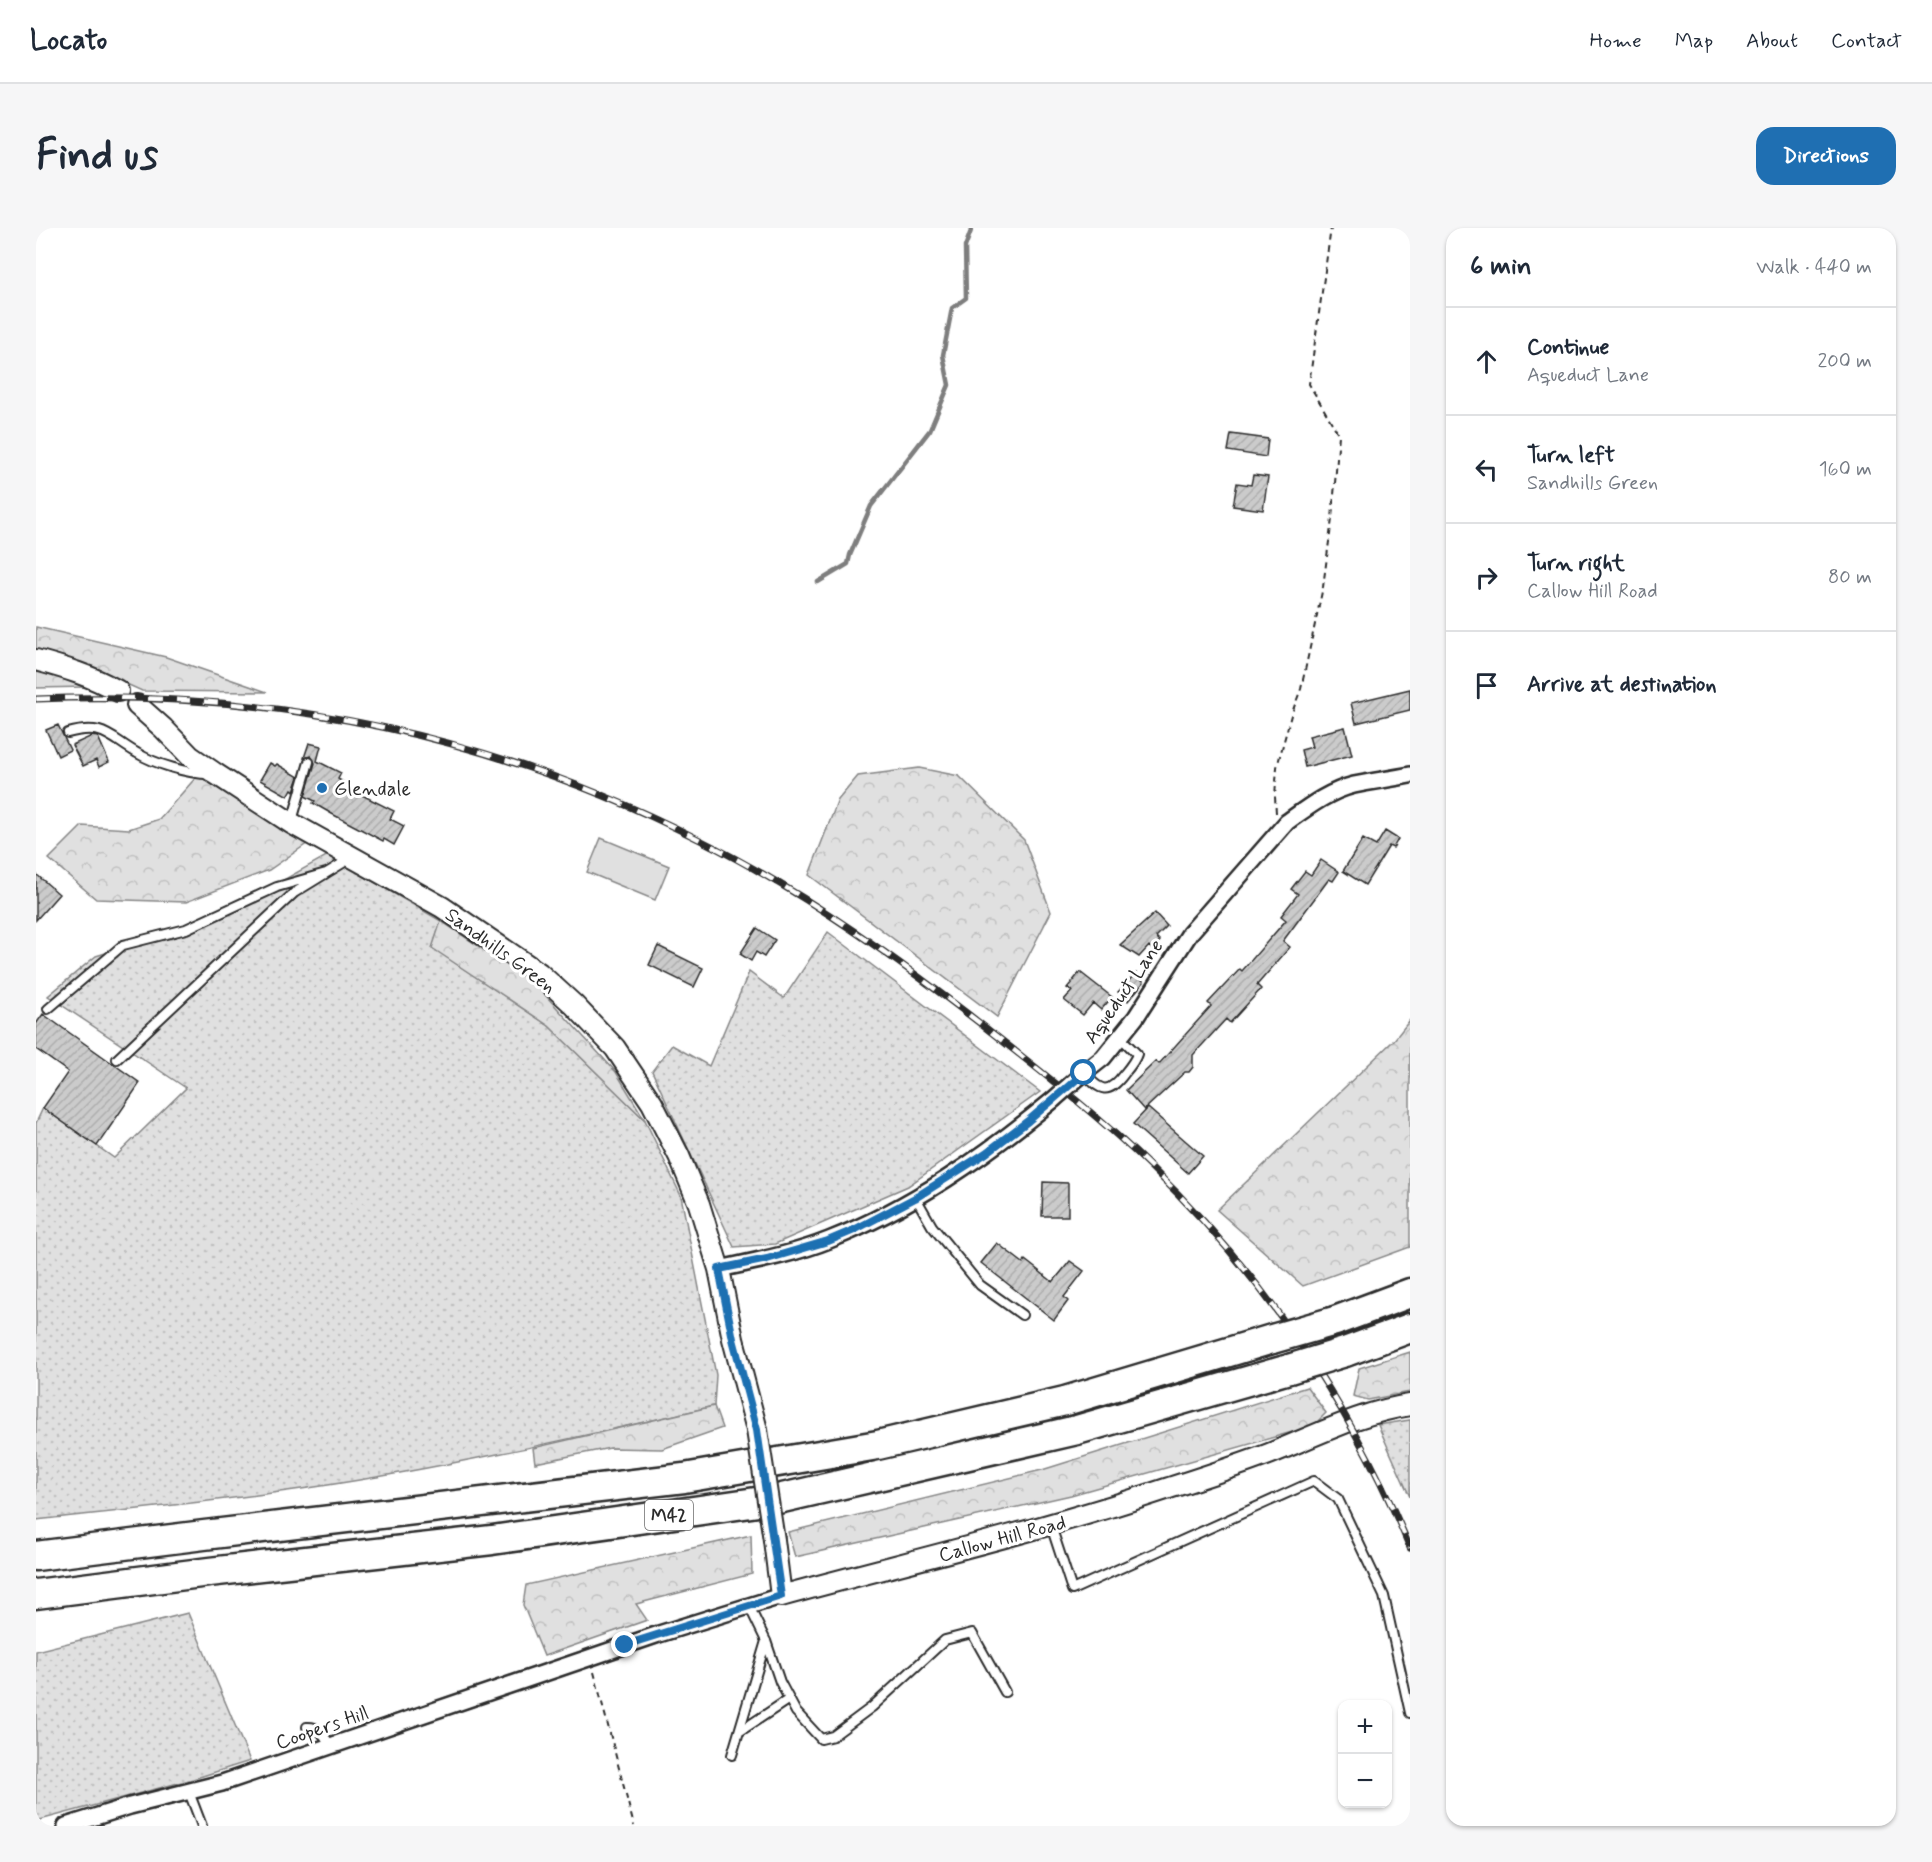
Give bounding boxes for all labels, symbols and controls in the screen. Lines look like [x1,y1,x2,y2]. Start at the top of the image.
text: Locato [30,23,107,60]
text: Home [1590,27,1642,55]
text: Map [1675,27,1713,55]
text: About [1746,27,1798,55]
text: Contact [1831,27,1902,55]
button: Directions [1756,127,1896,185]
text: Find us [36,129,158,184]
text: 6 min [1470,250,1532,284]
text: Walk · 440 m [1756,254,1872,281]
text: Continue [1527,334,1609,362]
icon: ahead [1470,345,1503,378]
text: 200 m [1817,348,1872,375]
text: Aqueduct Lane [1527,362,1649,389]
text: Turn left [1527,442,1615,470]
icon: left [1470,453,1503,486]
text: 160 m [1819,456,1872,483]
text: Sandhills Green [1527,470,1658,497]
text: Turn right [1527,550,1625,578]
icon: right [1470,561,1503,594]
text: 80 m [1828,564,1872,591]
text: Callow Hill Road [1527,578,1658,605]
icon: arrive [1470,669,1503,702]
text: Arrive at destination [1527,671,1717,699]
place label: Glendale [334,776,411,803]
marker: Glendale [315,781,329,795]
street label: Sandhills Green [439,902,561,1001]
street label: Aqueduct Lane [1078,934,1170,1050]
route start [1070,1059,1096,1085]
road number: M42 [645,1500,693,1530]
street label: Callow Hill Road [936,1509,1069,1569]
route end [611,1631,637,1657]
street label: Coopers Hill [272,1700,373,1757]
map controls [1338,1700,1392,1808]
button: + [1338,1700,1392,1754]
button: − [1338,1754,1392,1808]

